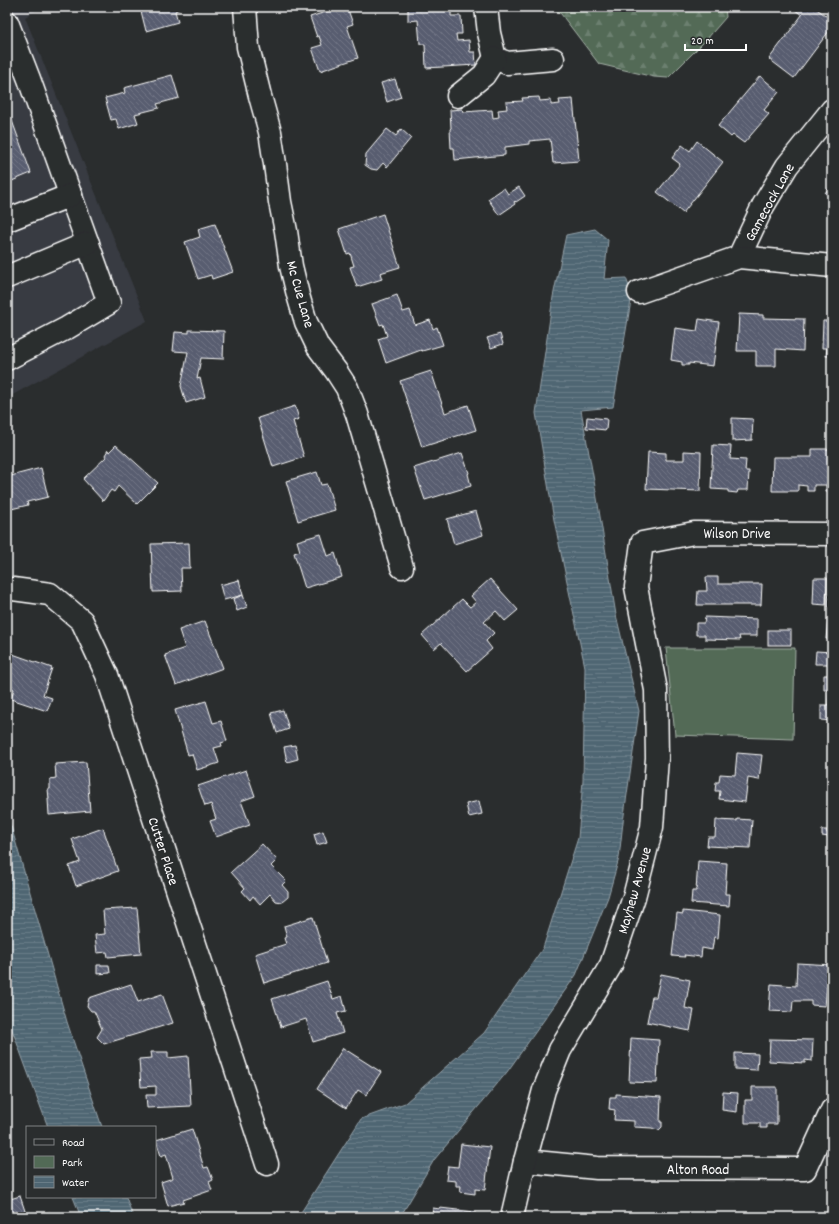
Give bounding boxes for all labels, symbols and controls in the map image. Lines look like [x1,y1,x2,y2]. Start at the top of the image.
scale bar [685,26,746,52]
text: 20 m [691,33,714,50]
street label: Gamecock Lane [740,159,802,246]
street label: Mc Cue Lane [279,258,319,331]
street label: Wilson Drive [703,524,771,546]
street label: Cutter Place [141,815,184,889]
street label: Mayhew Avenue [613,844,659,937]
legend [26,1126,156,1198]
text: Road [62,1135,84,1152]
text: Park [62,1155,83,1172]
street label: Alton Road [667,1160,729,1182]
text: Water [62,1175,89,1192]

